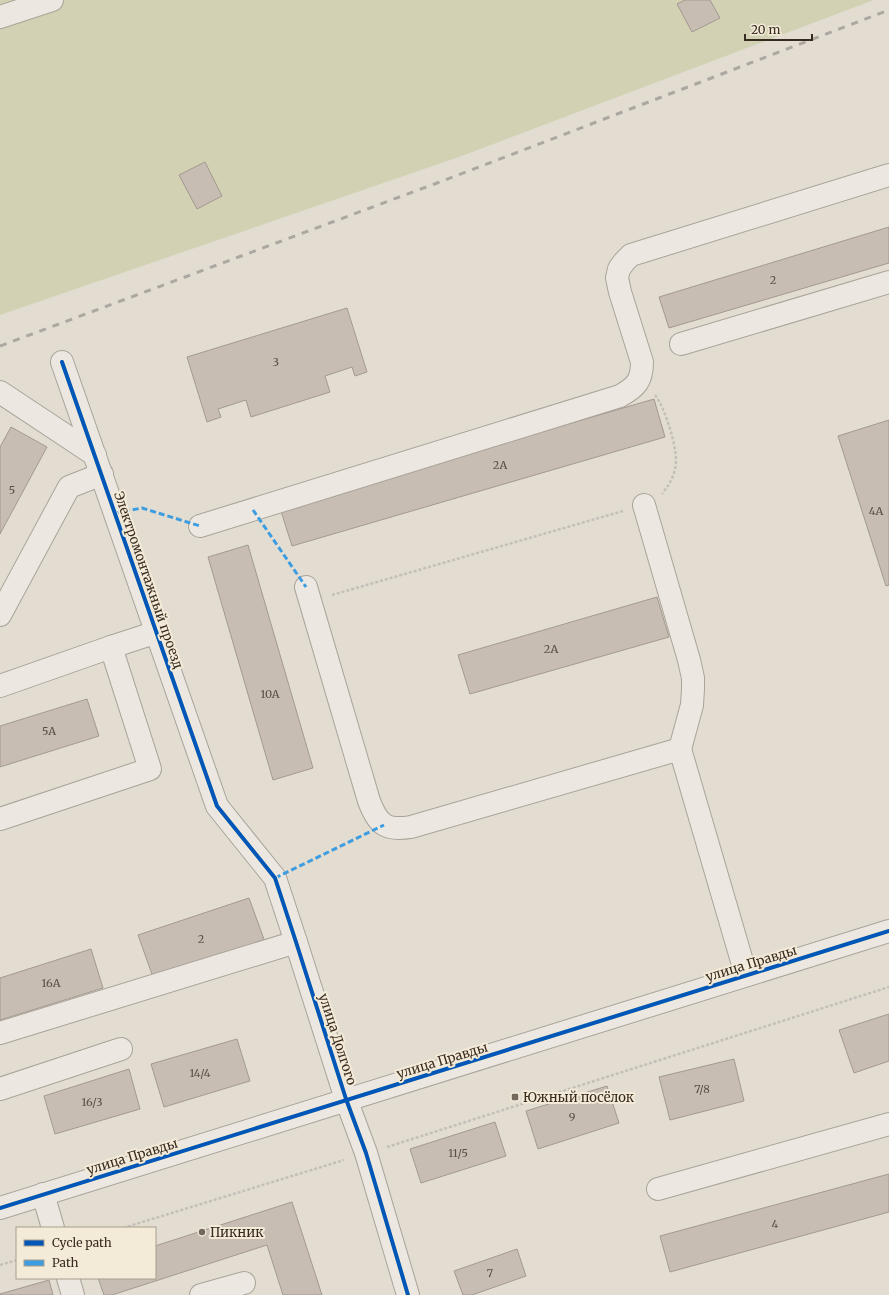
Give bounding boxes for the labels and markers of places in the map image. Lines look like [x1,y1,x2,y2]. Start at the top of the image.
place label: Южный посёлок [523,1089,635,1106]
marker: Южный посёлок [510,1092,520,1102]
place label: Пикник [210,1224,264,1241]
marker: Пикник [197,1227,207,1237]

